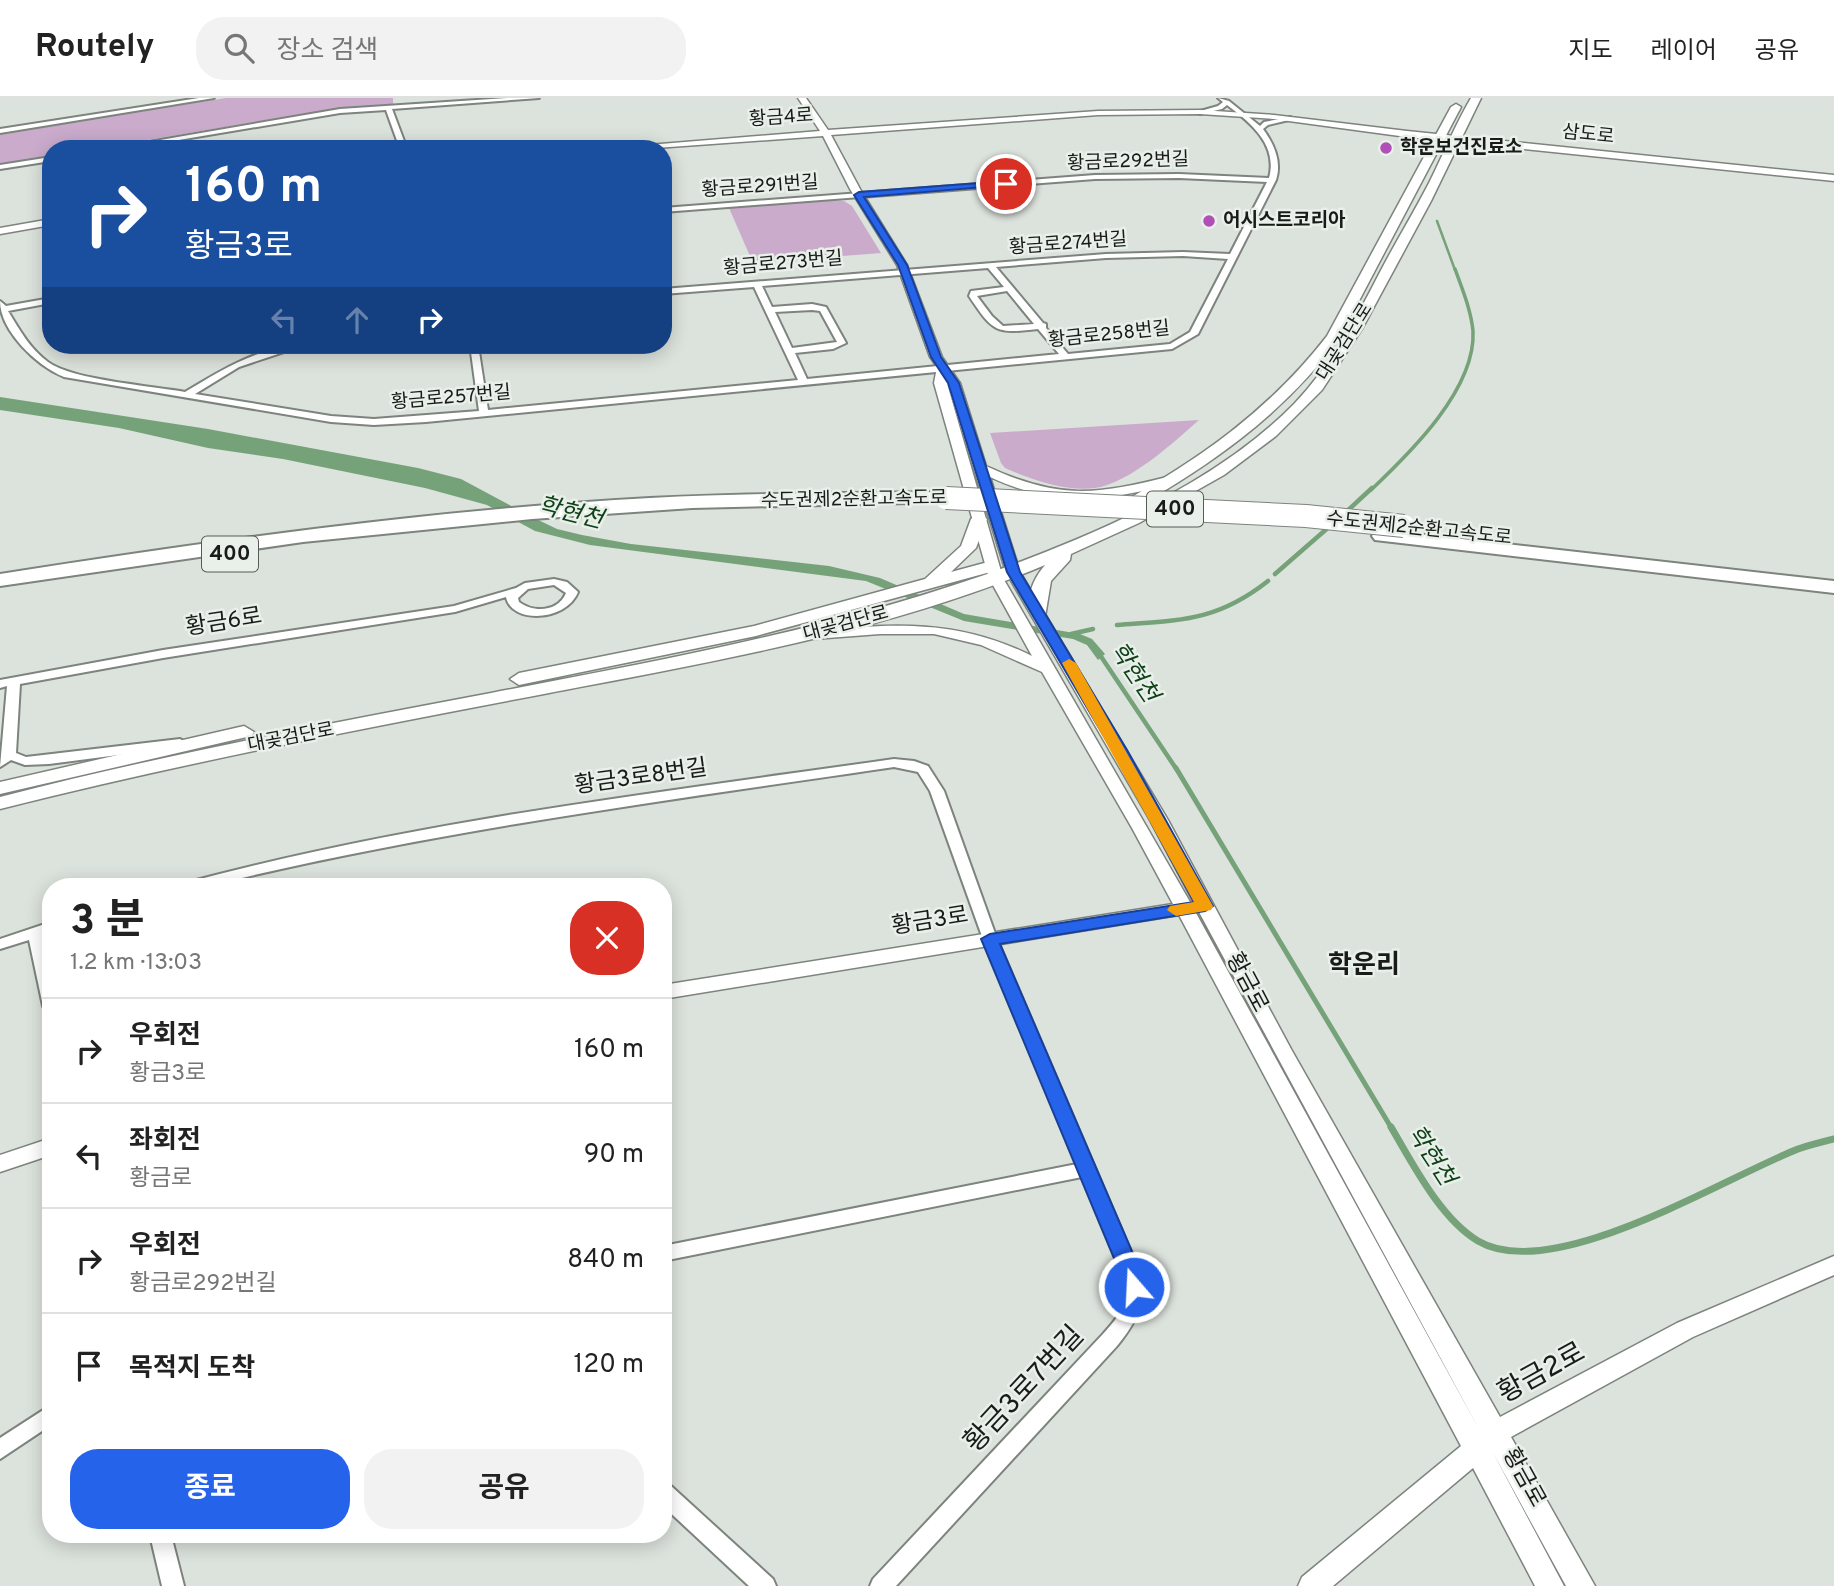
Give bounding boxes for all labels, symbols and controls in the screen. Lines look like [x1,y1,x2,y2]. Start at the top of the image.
search box [196,17,686,80]
text: Routely [35,27,154,69]
icon: search [220,29,258,67]
text: 장소 검색 [276,35,378,68]
text: 지도 [1568,37,1613,67]
text: 레이어 [1651,37,1717,67]
text: 공유 [1755,37,1799,67]
street label: 황금4로 [748,104,814,132]
street label: 삼도로 [1561,120,1615,150]
place label: 학운보건진료소 [1400,136,1522,160]
marker: 학운보건진료소 [1378,140,1394,156]
street label: 황금로292번길 [1067,148,1189,176]
pin [976,154,1036,214]
text: 160 m [185,158,322,220]
icon: arrive [987,165,1025,203]
icon: right [70,168,161,259]
street label: 황금로291번길 [701,171,819,203]
place label: 어시스트코리아 [1223,209,1346,233]
marker: 어시스트코리아 [1201,213,1217,229]
text: 황금3로 [185,228,293,268]
street label: 황금로274번길 [1008,228,1128,260]
street label: 황금로273번길 [722,247,844,281]
street label: 대곶검단로 [1312,299,1378,385]
icon: left [265,301,303,339]
icon: ahead [338,301,376,339]
icon: right [411,301,449,339]
street label: 황금로258번길 [1047,317,1171,353]
street label: 황금로257번길 [390,381,512,415]
street label: 수도권제2순환고속도로 [761,486,947,514]
water label: 학현천 [534,491,609,537]
road number: 400 [1147,492,1203,526]
street label: 수도권제2순환고속도로 [1325,507,1513,551]
road number: 400 [202,536,258,572]
street label: 대곶검단로 [801,601,891,647]
street label: 황금6로 [184,603,264,643]
water label: 학현천 [1102,637,1166,711]
street label: 대곶검단로 [246,718,336,758]
street label: 황금3로8번길 [573,754,709,802]
text: 3 분 [70,896,144,949]
button: close [570,901,644,975]
street label: 황금3로 [890,902,970,942]
street label: 황금로 [1218,948,1274,1018]
text: 1.2 km · 13:03 [70,949,202,978]
district label: 학운리 [1328,950,1400,983]
text: 우회전 [129,1020,201,1053]
icon: right [70,1032,108,1070]
text: 160 m [574,1034,644,1067]
text: 황금3로 [129,1060,206,1089]
water label: 학현천 [1399,1120,1462,1194]
text: 좌회전 [129,1125,201,1158]
icon: left [70,1137,108,1175]
text: 90 m [584,1139,644,1172]
text: 황금로 [129,1165,192,1194]
text: 우회전 [129,1230,201,1263]
icon: right [70,1242,108,1280]
text: 840 m [567,1244,644,1277]
position arrow [1097,1250,1171,1324]
text: 황금로292번길 [129,1270,277,1299]
street label: 황금3로7번길 [957,1319,1093,1461]
street label: 황금2로 [1492,1335,1592,1413]
icon: arrive [70,1347,108,1385]
text: 120 m [574,1349,644,1382]
text: 목적지 도착 [129,1353,255,1386]
street label: 황금로 [1495,1443,1551,1513]
button: 종료 [70,1449,350,1529]
button: 공유 [364,1449,644,1529]

